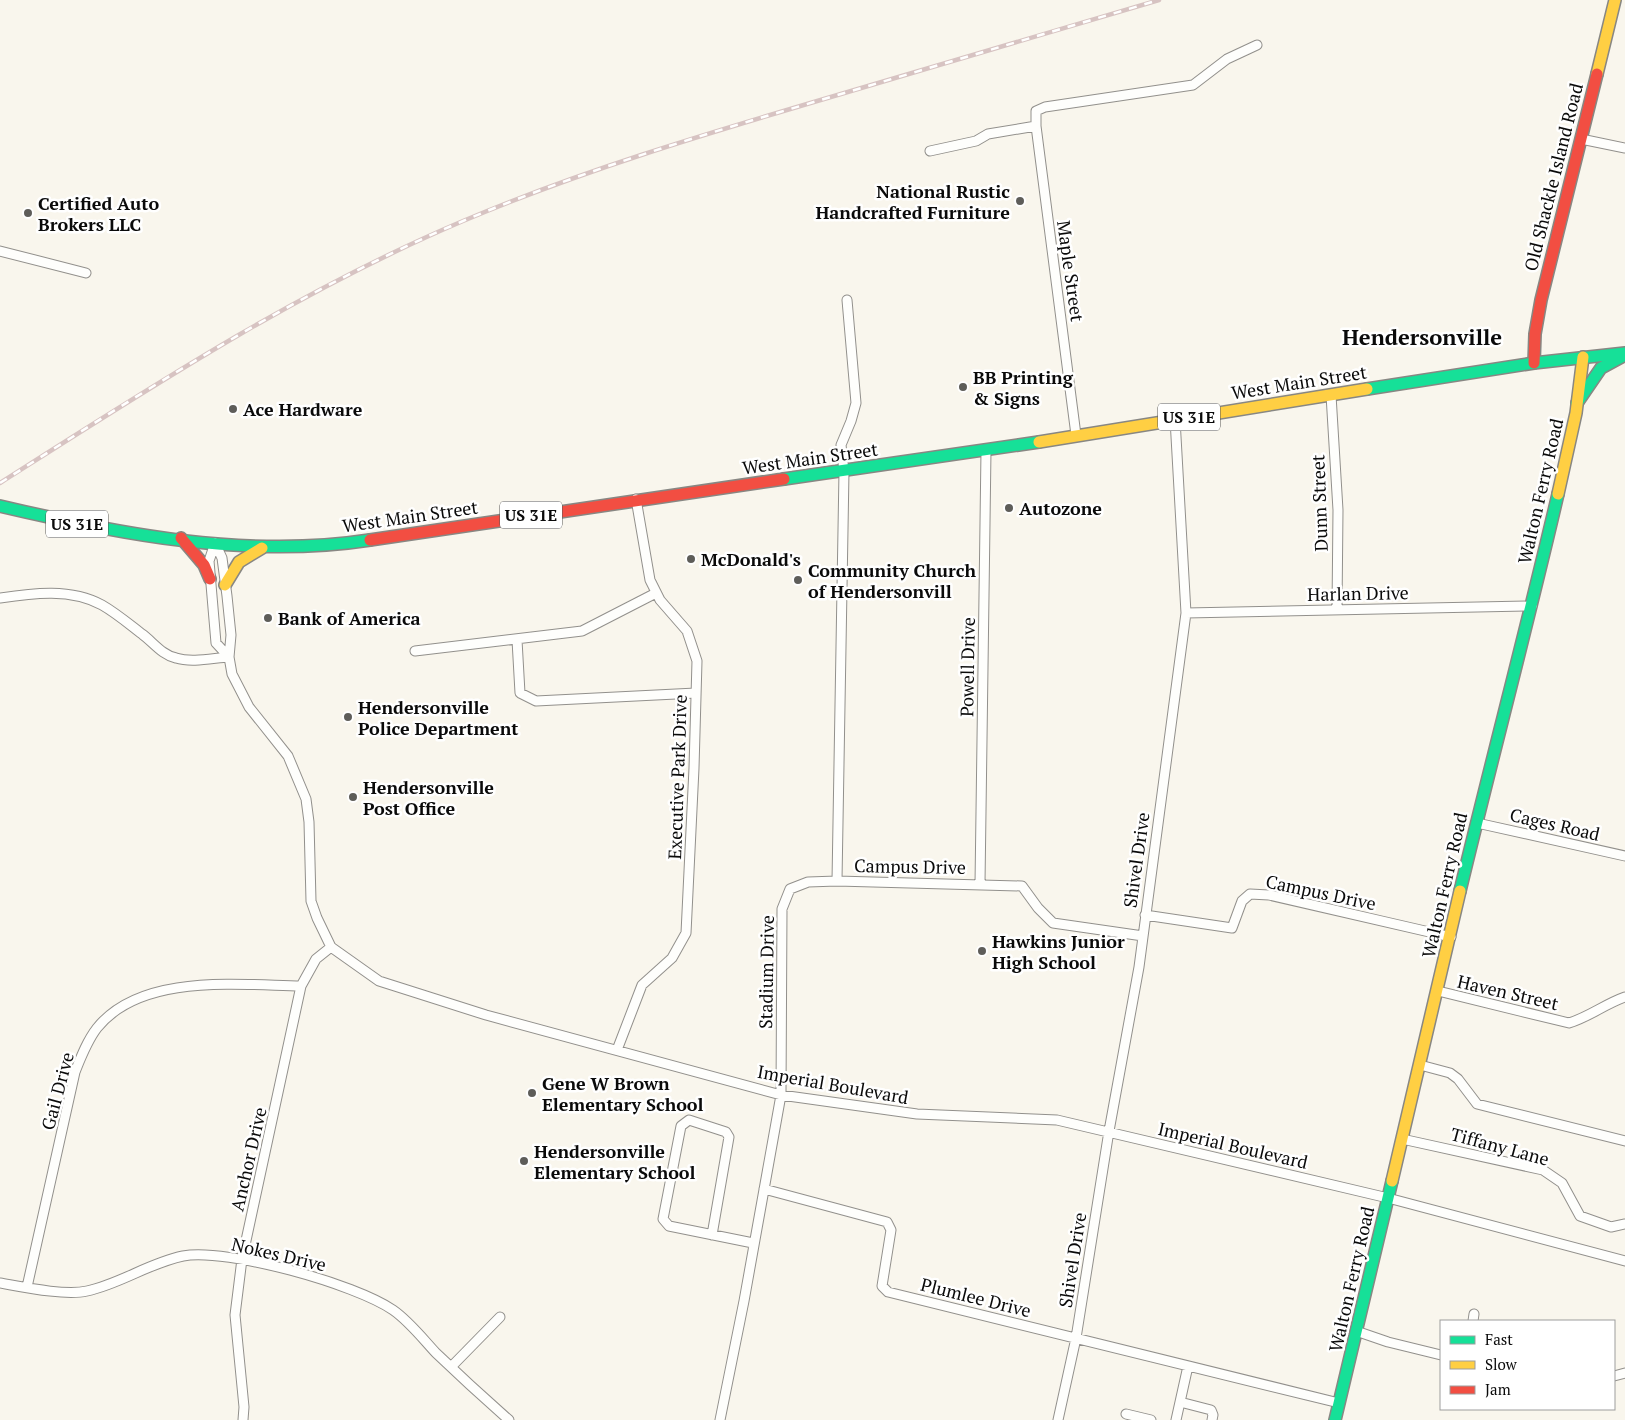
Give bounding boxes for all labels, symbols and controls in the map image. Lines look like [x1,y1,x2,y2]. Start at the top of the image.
street label: Old Shackle Island Road [1518,81,1588,273]
place label: National Rustic Handcrafted Furniture [816,179,1010,224]
place label: Certified Auto Brokers LLC [38,191,159,236]
marker: National Rustic Handcrafted Furniture [1014,195,1026,207]
marker: Certified Auto Brokers LLC [22,207,34,219]
street label: Maple Street [1052,219,1090,323]
district label: Hendersonville [1342,322,1502,351]
street label: West Main Street [1230,359,1369,405]
place label: BB Printing & Signs [973,365,1074,410]
marker: BB Printing & Signs [957,381,969,393]
place label: Ace Hardware [243,397,363,421]
marker: Ace Hardware [227,403,239,415]
road number: US 31E [1158,404,1220,431]
street label: Walton Ferry Road [1512,416,1568,566]
street label: West Main Street [741,437,880,479]
street label: Dunn Street [1305,454,1333,552]
street label: West Main Street [341,495,480,537]
place label: Autozone [1019,496,1102,520]
road number: US 31E [500,502,562,528]
marker: Autozone [1003,502,1015,514]
road number: US 31E [46,510,108,538]
place label: McDonald's [701,547,801,571]
marker: McDonald's [685,553,697,565]
place label: Community Church of Hendersonvill [808,558,976,603]
marker: Community Church of Hendersonvill [792,574,804,586]
street label: Harlan Drive [1307,580,1409,606]
place label: Bank of America [278,606,421,630]
marker: Bank of America [262,612,274,624]
street label: Powell Drive [954,617,980,717]
street label: Executive Park Drive [662,694,692,860]
place label: Hendersonville Police Department [358,695,519,740]
marker: Hendersonville Police Department [342,711,354,723]
place label: Hendersonville Post Office [363,775,494,820]
marker: Hendersonville Post Office [347,791,359,803]
street label: Cages Road [1508,802,1602,846]
street label: Walton Ferry Road [1416,810,1472,960]
street label: Shivel Drive [1117,811,1155,909]
street label: Campus Drive [854,853,966,879]
street label: Campus Drive [1264,869,1378,915]
street label: Stadium Drive [753,915,779,1029]
place label: Hawkins Junior High School [992,929,1125,974]
marker: Hawkins Junior High School [976,945,988,957]
street label: Haven Street [1455,969,1561,1015]
street label: Gail Drive [35,1049,79,1133]
street label: Imperial Boulevard [756,1059,910,1109]
place label: Gene W Brown Elementary School [542,1071,704,1116]
marker: Gene W Brown Elementary School [526,1087,538,1099]
street label: Anchor Drive [224,1105,272,1213]
street label: Imperial Boulevard [1156,1116,1310,1174]
street label: Tiffany Lane [1448,1121,1552,1171]
place label: Hendersonville Elementary School [534,1139,696,1184]
marker: Hendersonville Elementary School [518,1155,530,1167]
street label: Walton Ferry Road [1323,1204,1379,1354]
street label: Shivel Drive [1053,1211,1091,1309]
street label: Nokes Drive [229,1231,329,1277]
street label: Plumlee Drive [918,1272,1034,1322]
legend [1440,1320,1615,1410]
text: Fast [1485,1329,1513,1349]
text: Slow [1485,1354,1518,1374]
text: Jam [1485,1379,1511,1399]

